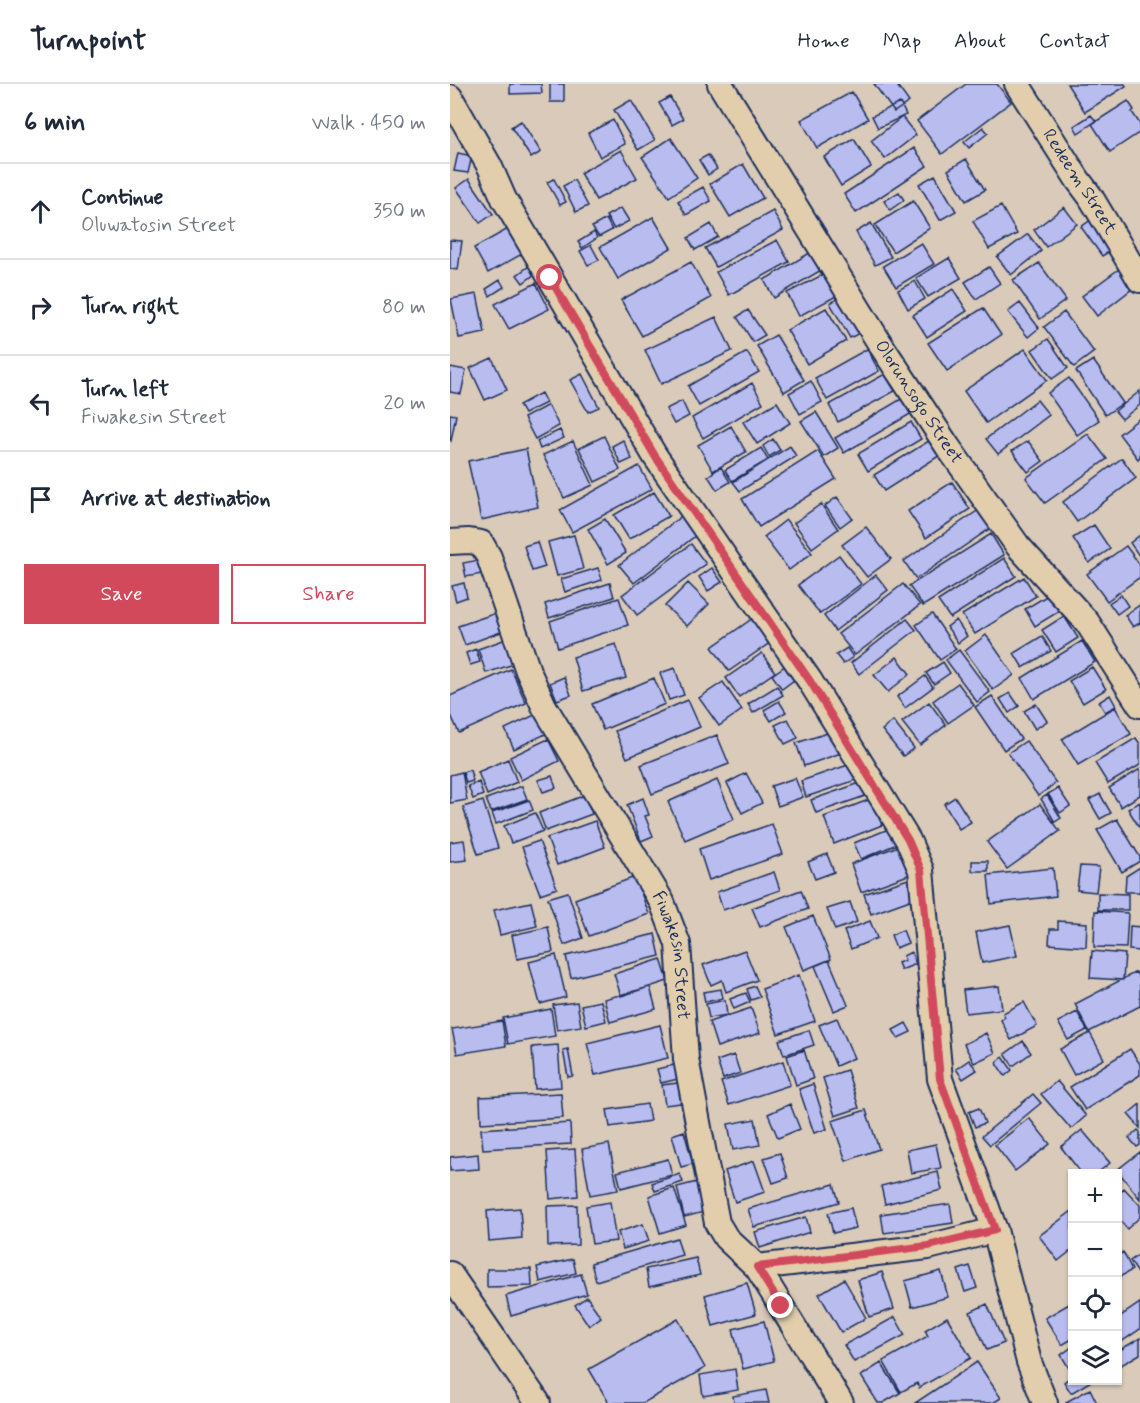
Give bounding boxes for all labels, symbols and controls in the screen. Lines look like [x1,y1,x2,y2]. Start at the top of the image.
text: Turnpoint [30,23,146,60]
text: Home [798,27,850,55]
text: Map [883,27,921,55]
text: About [954,27,1006,55]
text: Contact [1039,27,1110,55]
text: 6 min [24,106,86,140]
text: Walk · 450 m [312,110,426,137]
street label: Redeem Street [1037,124,1122,239]
text: Continue [81,184,163,212]
icon: ahead [24,195,57,228]
text: 350 m [373,198,426,225]
text: Oluwatosin Street [81,212,236,239]
route start [536,264,562,290]
icon: right [24,291,57,324]
text: Turn right [81,293,179,321]
text: 80 m [382,294,426,321]
street label: Olorunsogo Street [869,335,968,469]
text: Turn left [81,376,169,404]
icon: left [24,387,57,420]
text: 20 m [383,390,426,417]
text: Fiwakesin Street [81,404,227,431]
icon: arrive [24,483,57,516]
text: Arrive at destination [81,485,271,513]
button: Save [24,564,219,624]
button: Share [231,564,426,624]
street label: Fiwakesin Street [646,887,695,1020]
map controls [1068,1169,1122,1385]
button: + [1068,1169,1122,1223]
button: − [1068,1223,1122,1277]
button: locate [1068,1277,1122,1331]
route end [767,1292,793,1318]
button: layers [1068,1331,1122,1385]

